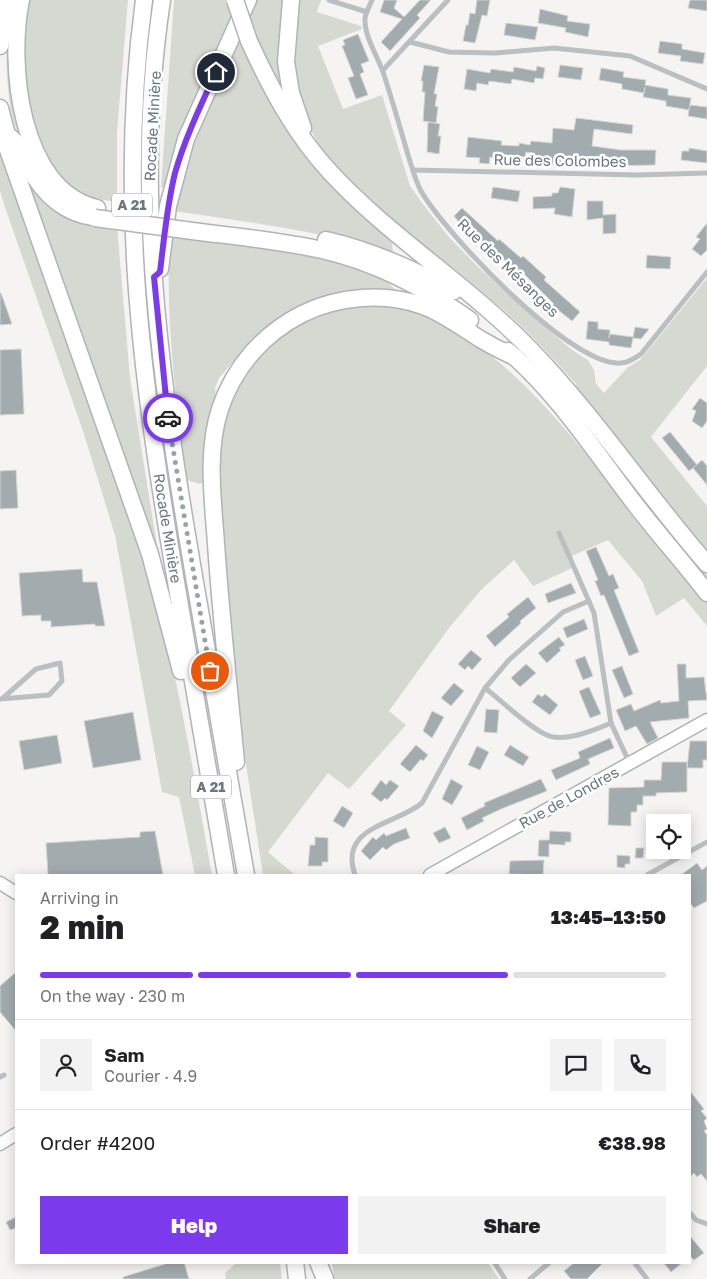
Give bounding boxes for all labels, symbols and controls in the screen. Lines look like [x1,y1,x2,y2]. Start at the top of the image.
pin [195,51,237,93]
icon: home [202,58,230,86]
street label: Rocade Minière [140,70,164,182]
street label: Rue des Colombes [493,150,627,170]
road number: A 21 [112,194,152,216]
street label: Rue des Mésanges [454,214,563,320]
courier [143,393,193,443]
icon: car [154,404,182,432]
street label: Rocade Minière [150,472,186,585]
pin [189,650,231,692]
icon: bag [196,657,224,685]
street label: Rue de Londres [515,762,622,832]
road number: A 21 [191,776,231,799]
map controls [646,814,691,859]
button: locate [646,814,691,859]
text: Arriving in [40,888,119,908]
text: 13:45–13:50 [551,905,666,928]
text: 2 min [40,908,124,946]
text: On the way · 230 m [40,986,185,1006]
button: person [40,1039,92,1091]
button: chat [550,1039,602,1091]
button: phone [614,1039,666,1091]
text: Sam [104,1043,144,1066]
text: Courier · 4.9 [104,1066,197,1086]
text: Order #4200 [40,1131,155,1154]
text: €38.98 [599,1131,666,1154]
button: Help [40,1196,348,1254]
button: Share [358,1196,666,1254]

